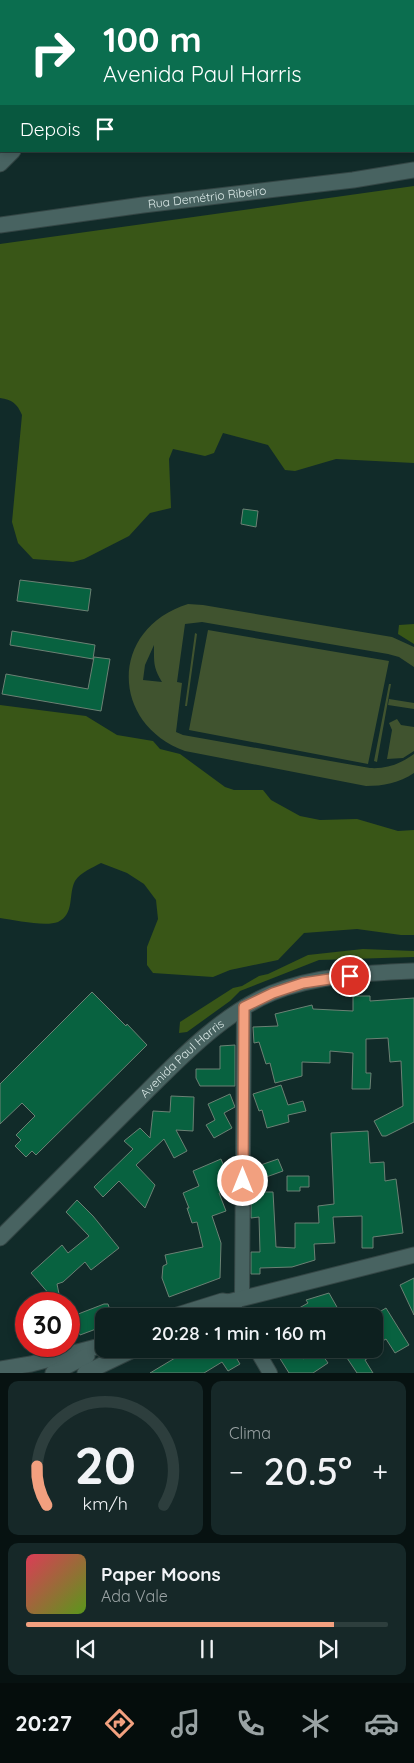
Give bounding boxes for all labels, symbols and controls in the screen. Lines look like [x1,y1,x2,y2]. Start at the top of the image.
text: 100 m [103,17,202,61]
icon: right [20,20,85,85]
text: Avenida Paul Harris [103,60,302,88]
icon: arrive [91,115,119,143]
text: Depois [20,117,81,141]
street label: Rua Demétrio Ribeiro [147,182,267,211]
pin [329,955,371,997]
icon: arrive [336,962,364,990]
street label: Avenida Paul Harris [137,1016,227,1101]
position arrow [216,1154,268,1206]
speed limit sign: 30 [15,1292,80,1357]
text: 20:28 · 1 min · 160 m [152,1321,326,1345]
text: Clima [229,1423,271,1443]
text: 20 [75,1432,136,1497]
text: 20.5° [263,1447,352,1495]
text: − [229,1454,244,1489]
text: + [372,1454,388,1489]
text: km/h [83,1492,128,1514]
text: Paper Moons [101,1562,221,1586]
text: Ada Vale [101,1586,168,1606]
icon: previous [72,1635,100,1663]
icon: pause [193,1635,221,1663]
icon: next [314,1635,342,1663]
icon: directions [102,1706,137,1741]
icon: music [168,1706,203,1741]
icon: phone [233,1706,268,1741]
icon: climate [298,1706,333,1741]
icon: car [364,1706,399,1741]
text: 20:27 [15,1709,72,1737]

